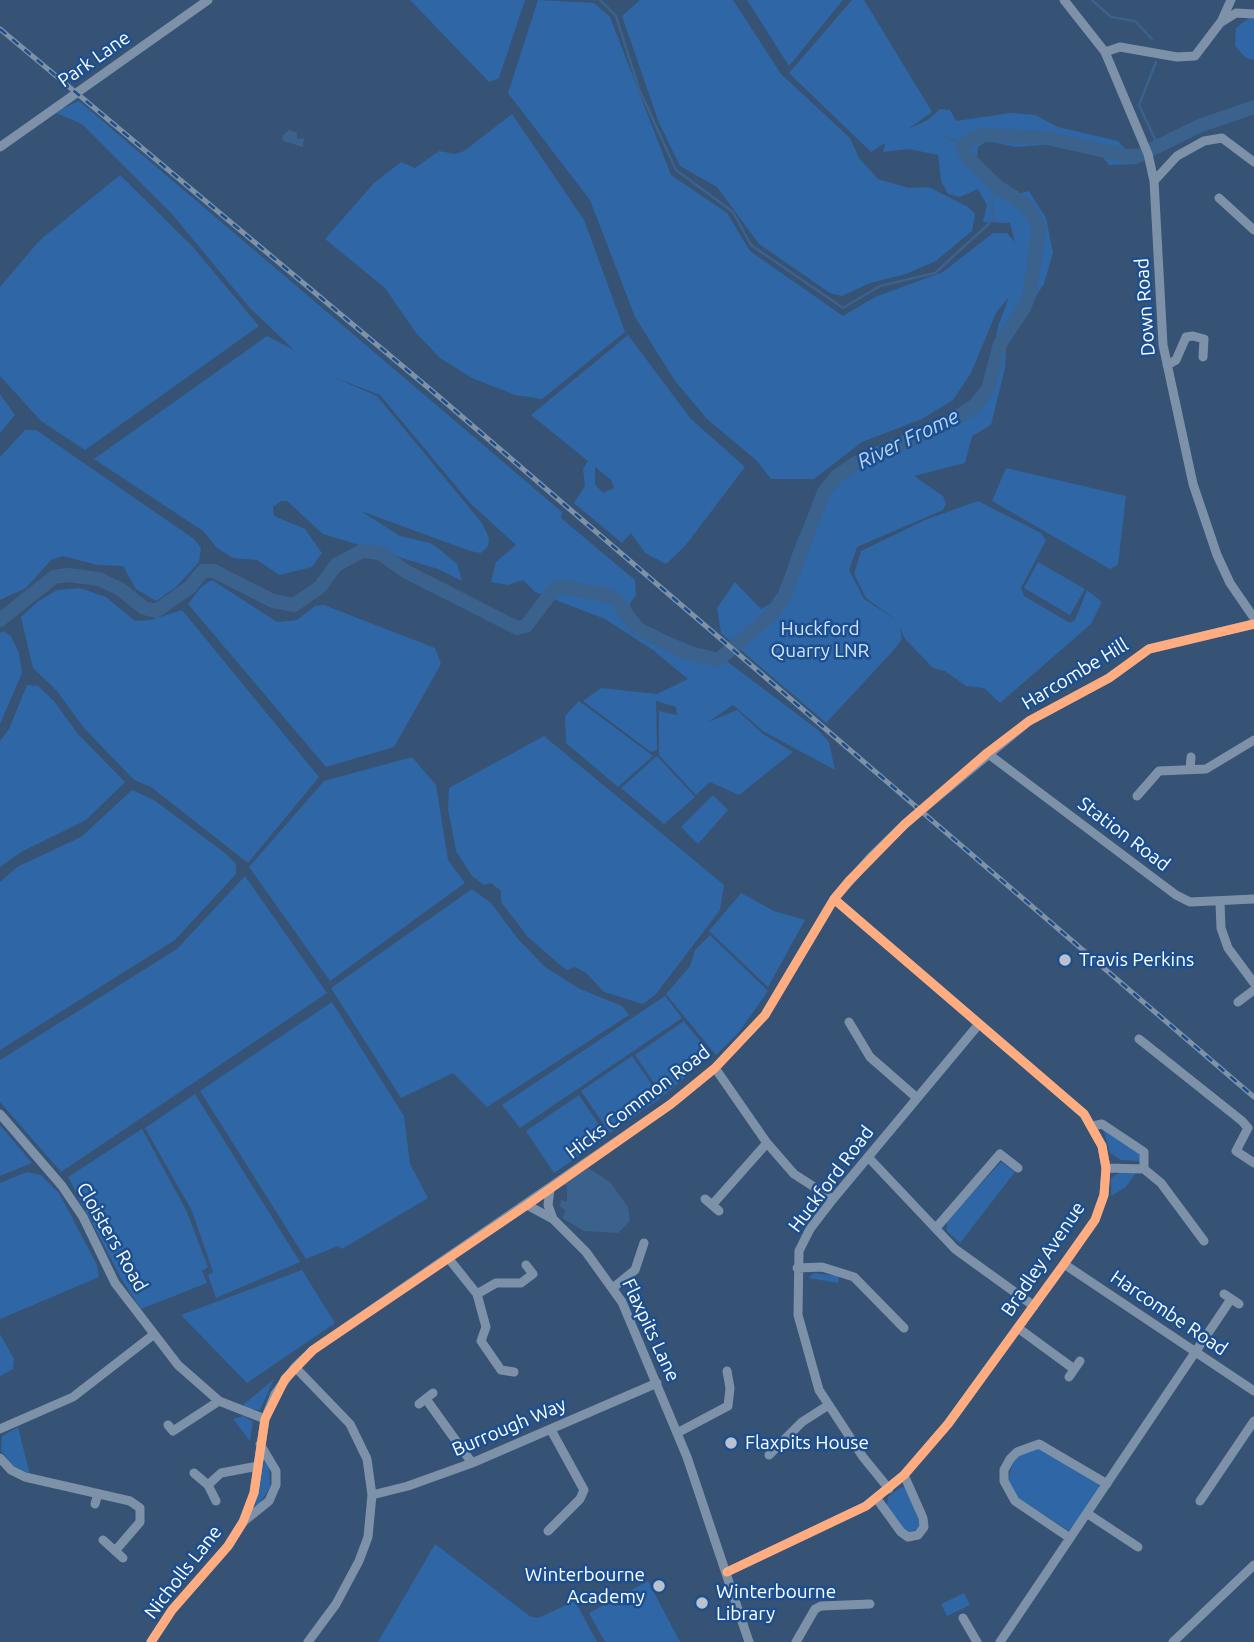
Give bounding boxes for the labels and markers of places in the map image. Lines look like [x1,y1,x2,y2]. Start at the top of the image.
place label: Travis Perkins [1079,949,1194,971]
marker: Travis Perkins [1057,952,1073,968]
place label: Flaxpits House [745,1432,869,1454]
marker: Flaxpits House [723,1435,739,1451]
place label: Winterbourne Academy [525,1564,645,1608]
marker: Winterbourne Academy [651,1578,667,1594]
place label: Winterbourne Library [716,1581,836,1625]
marker: Winterbourne Library [694,1595,710,1611]

